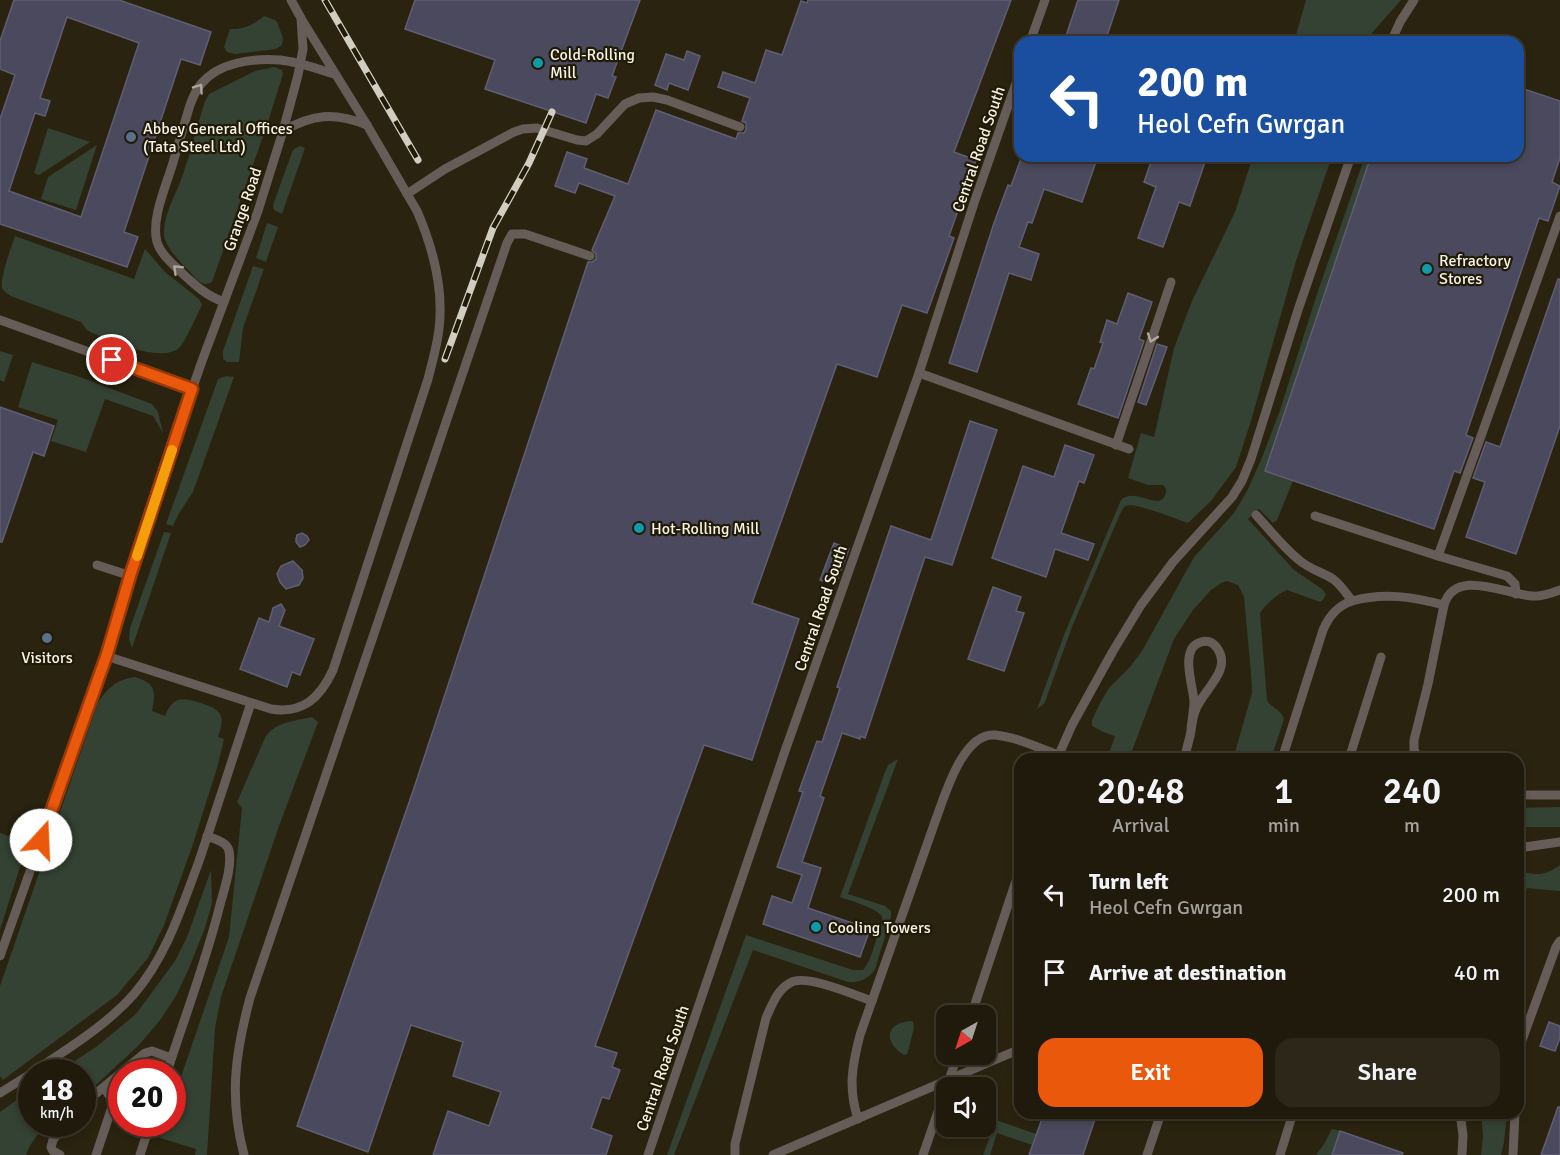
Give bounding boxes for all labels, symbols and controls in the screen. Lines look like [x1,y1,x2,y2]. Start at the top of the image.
place label: Cold-Rolling Mill [550,45,635,83]
marker: Cold-Rolling Mill [531,56,545,70]
text: 200 m [1137,57,1248,108]
icon: left [1038,60,1116,138]
one-way arrow [192,84,203,95]
street label: Central Road South [948,84,1010,215]
text: Heol Cefn Gwrgan [1137,108,1345,141]
place label: Abbey General Offices (Tata Steel Ltd) [143,119,293,157]
marker: Abbey General Offices (Tata Steel Ltd) [124,130,138,144]
street label: Grange Road [219,165,267,254]
place label: Refractory Stores [1439,251,1511,289]
marker: Refractory Stores [1420,262,1434,276]
one-way arrow [174,265,185,276]
one-way arrow [1147,332,1160,343]
pin [86,334,137,385]
icon: arrive [95,343,128,376]
place label: Hot-Rolling Mill [651,519,760,539]
marker: Hot-Rolling Mill [632,521,646,535]
street label: Central Road South [790,543,852,674]
marker: Visitors [40,631,54,645]
place label: Visitors [21,648,73,668]
text: 20:48 [1097,769,1185,814]
text: 1 [1274,769,1294,814]
text: 240 [1383,769,1441,814]
position arrow [9,808,73,872]
text: Arrival [1112,813,1170,838]
text: min [1268,813,1300,838]
text: m [1404,813,1420,838]
text: Turn left [1089,868,1169,895]
icon: left [1038,878,1071,911]
text: 200 m [1442,881,1500,908]
text: Heol Cefn Gwrgan [1089,895,1243,920]
place label: Cooling Towers [828,918,931,938]
marker: Cooling Towers [809,920,823,934]
icon: arrive [1038,956,1071,989]
text: Arrive at destination [1089,959,1286,986]
text: 40 m [1454,959,1500,986]
street label: Central Road South [632,1003,694,1134]
north arrow [936,1005,996,1065]
map controls [936,1005,996,1137]
button: Exit [1038,1038,1263,1107]
button: Share [1275,1038,1500,1107]
speed limit sign: 20 [108,1059,186,1137]
text: 18 [41,1072,73,1109]
button: sound [936,1077,996,1137]
text: km/h [40,1104,74,1122]

